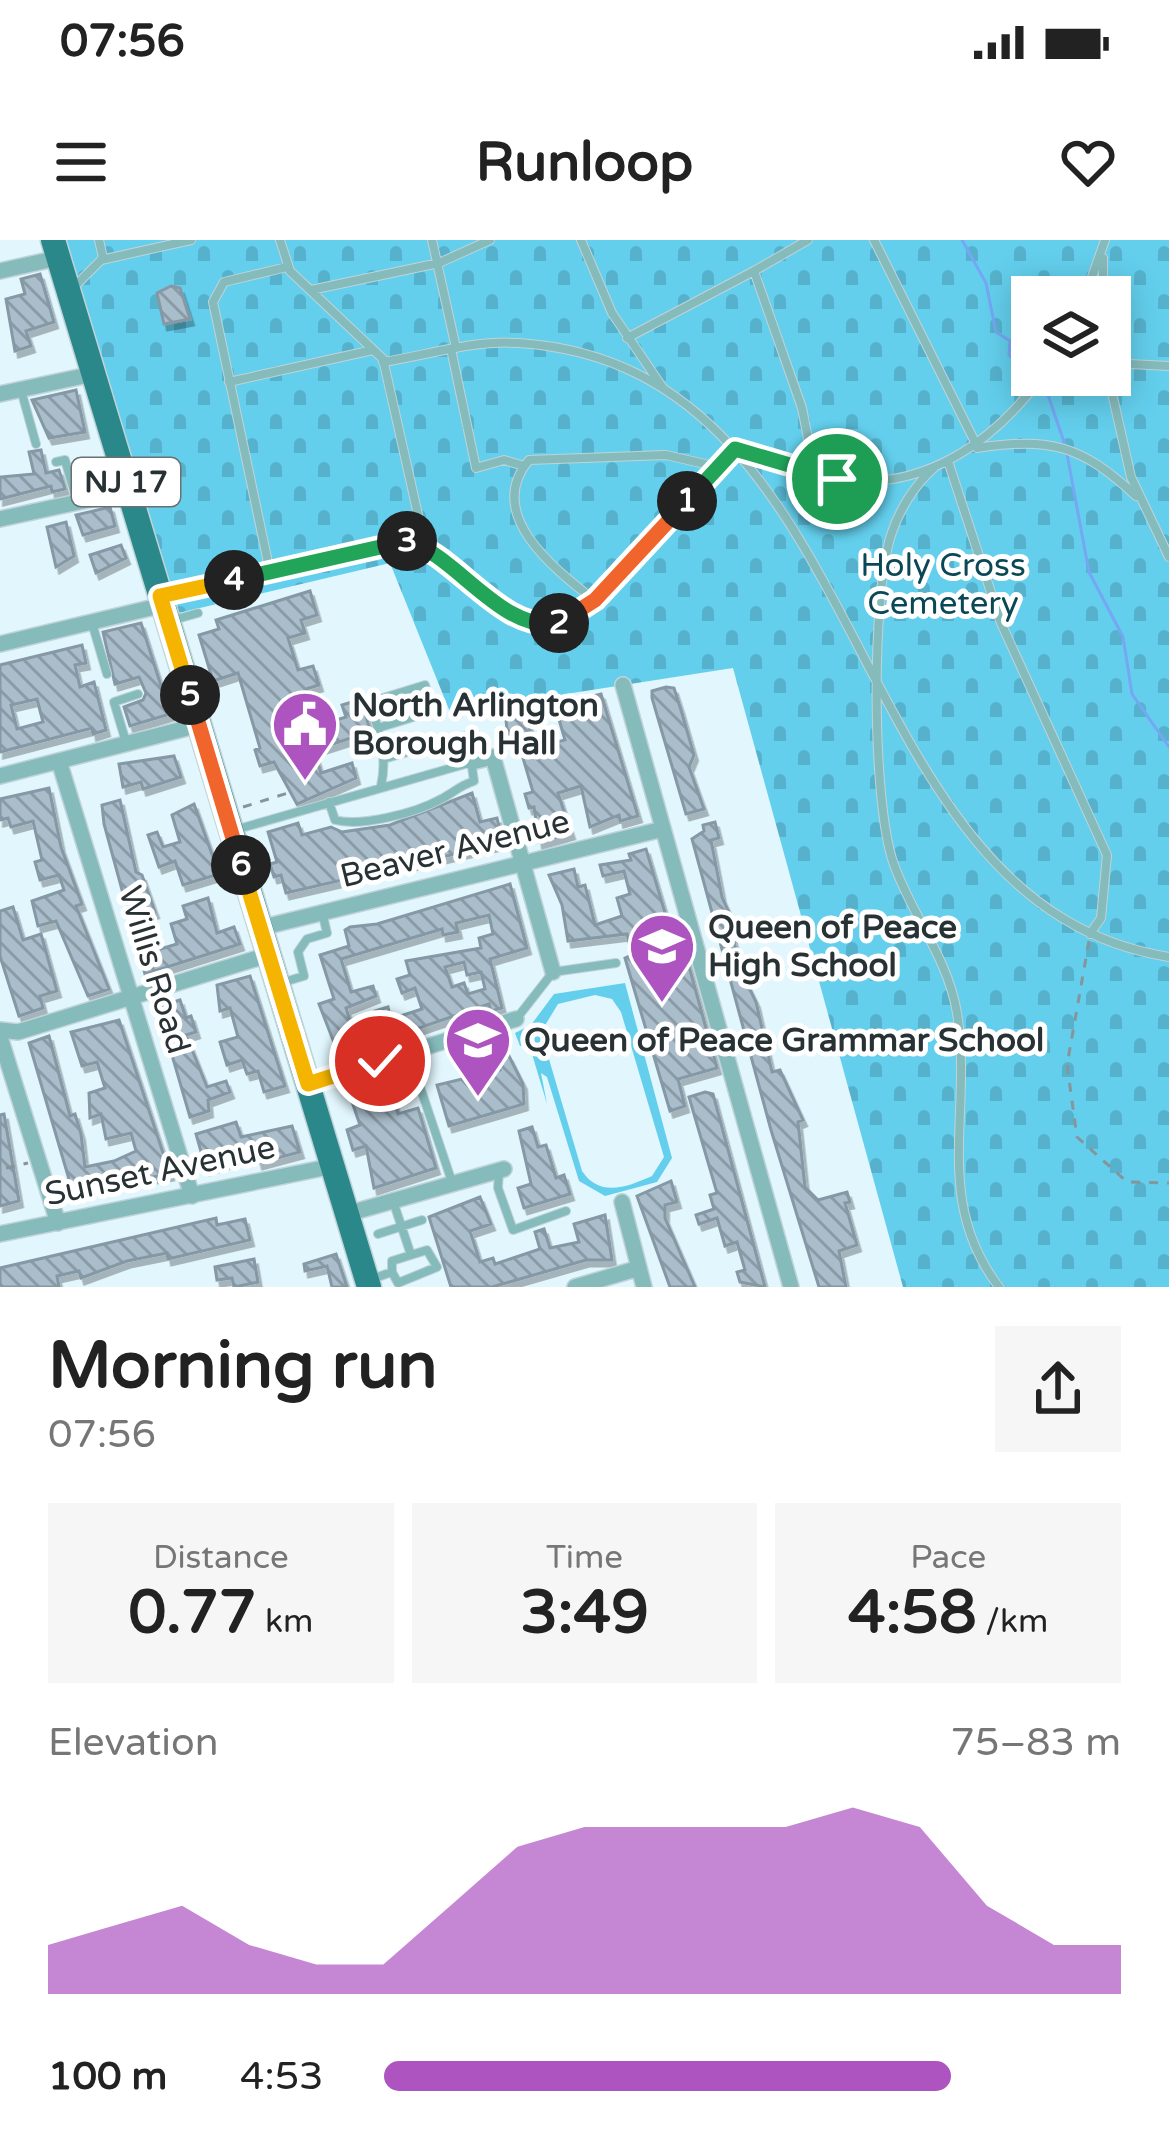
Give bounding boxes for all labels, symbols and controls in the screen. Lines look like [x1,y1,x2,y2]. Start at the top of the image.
text: 07:56 [60,15,185,69]
icon: menu [48,129,114,195]
icon: heart [1055,129,1121,195]
text: Runloop [476,130,693,195]
map controls [1011,276,1131,396]
button: layers [1011,276,1131,396]
pin [786,428,888,530]
icon: arrive [804,446,870,512]
road number: NJ 17 [72,458,180,506]
pin: 1 [657,471,717,531]
text: 1 [677,481,697,520]
pin: 3 [377,511,437,571]
text: 3 [397,521,417,560]
park label: Holy Cross Cemetery [860,546,1026,623]
pin: 4 [204,550,264,610]
text: 4 [224,560,244,599]
pin: 2 [529,593,589,653]
text: 2 [549,603,569,642]
pin: 5 [160,665,220,725]
text: 5 [180,675,200,714]
place label: North Arlington Borough Hall [352,686,599,763]
public building icon: North Arlington Borough Hall [270,689,340,783]
street label: Beaver Avenue [336,802,574,896]
pin: 6 [211,835,271,895]
text: 6 [231,845,251,884]
street label: Willis Road [110,881,198,1059]
place label: Queen of Peace High School [708,908,957,985]
school or university icon: Queen of Peace High School [627,911,697,1005]
school or university icon: Queen of Peace Grammar School [443,1005,513,1099]
pin [329,1010,431,1112]
place label: Queen of Peace Grammar School [524,1021,1044,1060]
icon: check [347,1028,413,1094]
street label: Sunset Avenue [41,1128,279,1214]
text: Morning run [48,1326,438,1406]
button: share [995,1326,1121,1452]
text: 07:56 [48,1411,156,1458]
text: Distance [153,1538,289,1577]
text: Time [546,1538,623,1577]
text: Pace [910,1538,986,1577]
text: 0.77 [128,1577,256,1649]
text: 3:49 [520,1577,649,1649]
text: 4:58 [848,1577,977,1649]
text: km [256,1602,313,1641]
text: /km [977,1602,1048,1641]
text: Elevation [48,1719,218,1766]
text: 75–83 m [950,1719,1121,1766]
text: 100 m [48,2053,167,2100]
text: 4:53 [240,2053,324,2100]

